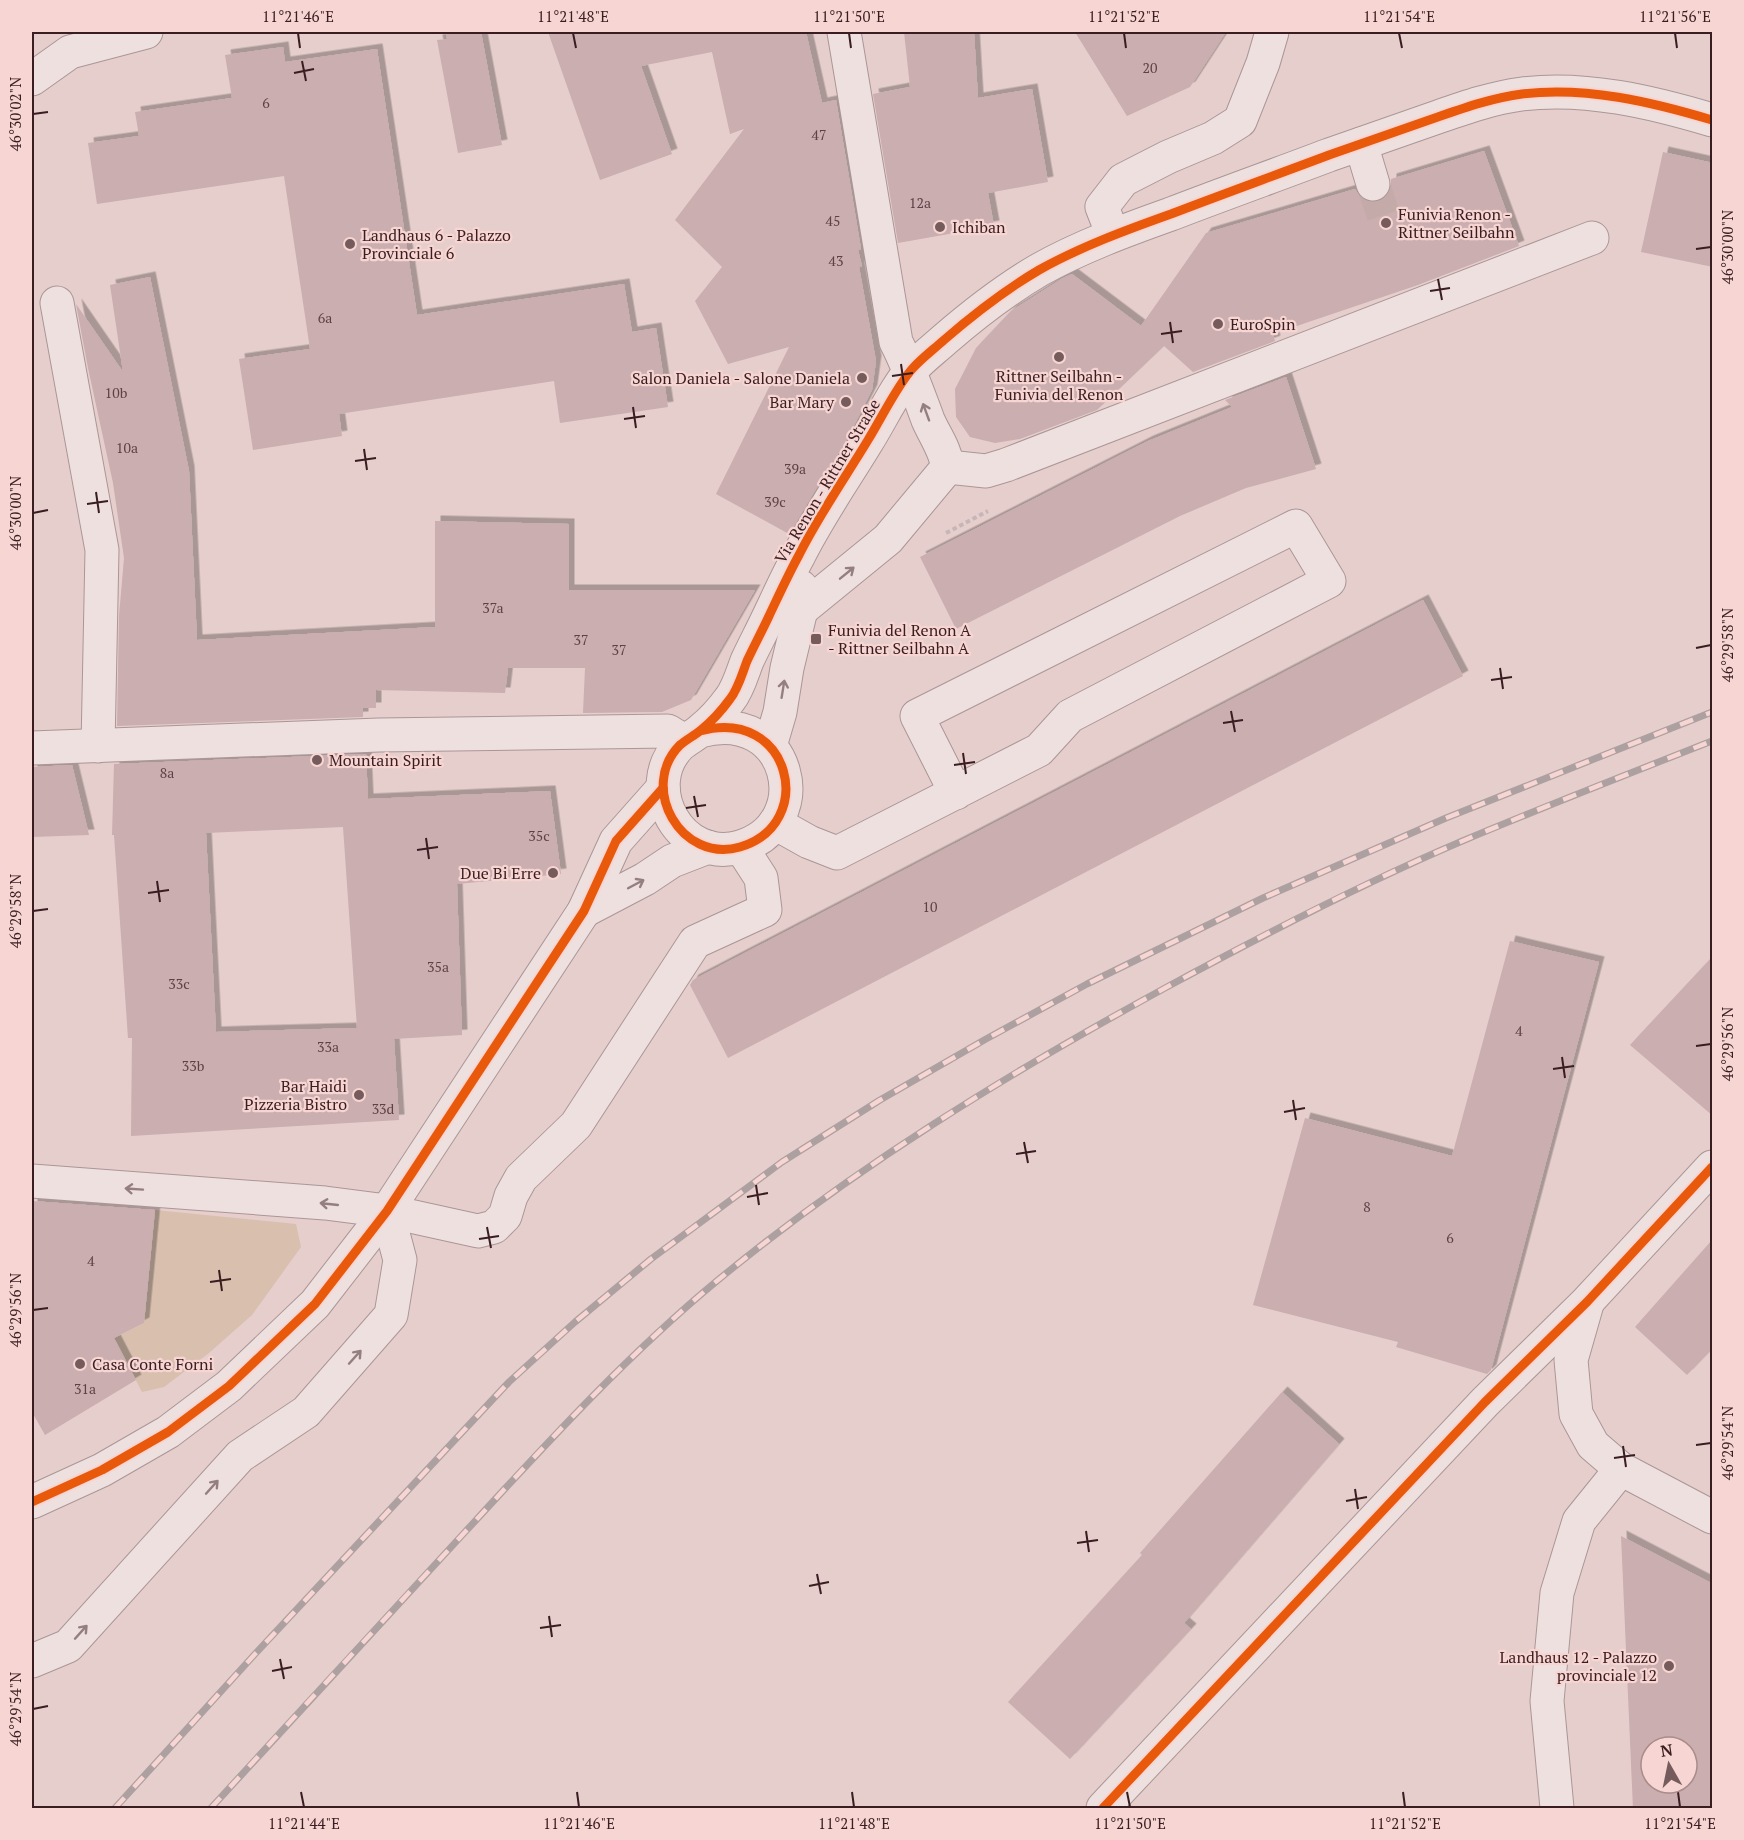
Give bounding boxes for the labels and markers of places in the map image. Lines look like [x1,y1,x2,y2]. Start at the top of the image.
place label: Funivia Renon - Rittner Seilbahn [1398,203,1515,243]
place label: Ichiban [952,216,1006,238]
marker: Funivia Renon - Rittner Seilbahn [1379,216,1393,230]
marker: Ichiban [933,220,947,234]
place label: Landhaus 6 - Palazzo Provinciale 6 [362,224,511,264]
marker: Landhaus 6 - Palazzo Provinciale 6 [343,237,357,251]
place label: EuroSpin [1230,313,1296,335]
marker: EuroSpin [1211,317,1225,331]
marker: Rittner Seilbahn - Funivia del Renon [1052,350,1066,364]
place label: Rittner Seilbahn - Funivia del Renon [995,365,1124,405]
place label: Salon Daniela - Salone Daniela [632,367,850,389]
marker: Salon Daniela - Salone Daniela [855,371,869,385]
place label: Bar Mary [770,391,835,413]
marker: Bar Mary [839,395,853,409]
place label: Funivia del Renon A - Rittner Seilbahn A [828,619,971,659]
marker: Funivia del Renon A - Rittner Seilbahn A [809,632,823,646]
place label: Mountain Spirit [329,749,442,771]
marker: Mountain Spirit [310,753,324,767]
place label: Due Bi Erre [460,862,541,884]
marker: Due Bi Erre [546,866,560,880]
place label: Bar Haidi Pizzeria Bistro [244,1075,347,1115]
marker: Bar Haidi Pizzeria Bistro [352,1088,366,1102]
place label: Casa Conte Forni [92,1353,214,1375]
marker: Casa Conte Forni [73,1357,87,1371]
place label: Landhaus 12 - Palazzo provinciale 12 [1500,1646,1657,1686]
marker: Landhaus 12 - Palazzo provinciale 12 [1662,1659,1676,1673]

